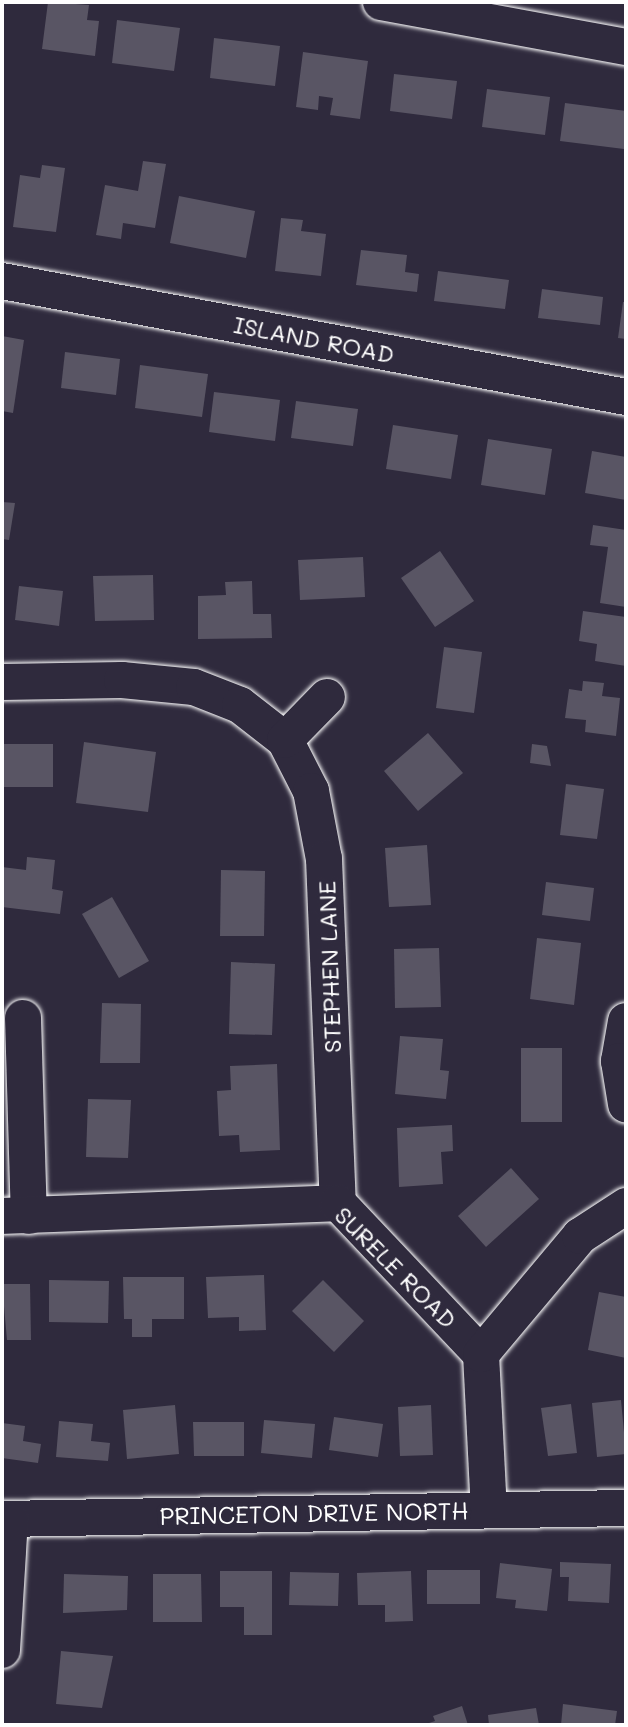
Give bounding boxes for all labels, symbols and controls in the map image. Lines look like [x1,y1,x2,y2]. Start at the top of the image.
street label: ISLAND ROAD [231,309,397,369]
street label: STEPHEN LANE [312,880,346,1054]
street label: SURELE ROAD [329,1200,463,1334]
street label: PRINCETON DRIVE NORTH [159,1496,469,1530]

